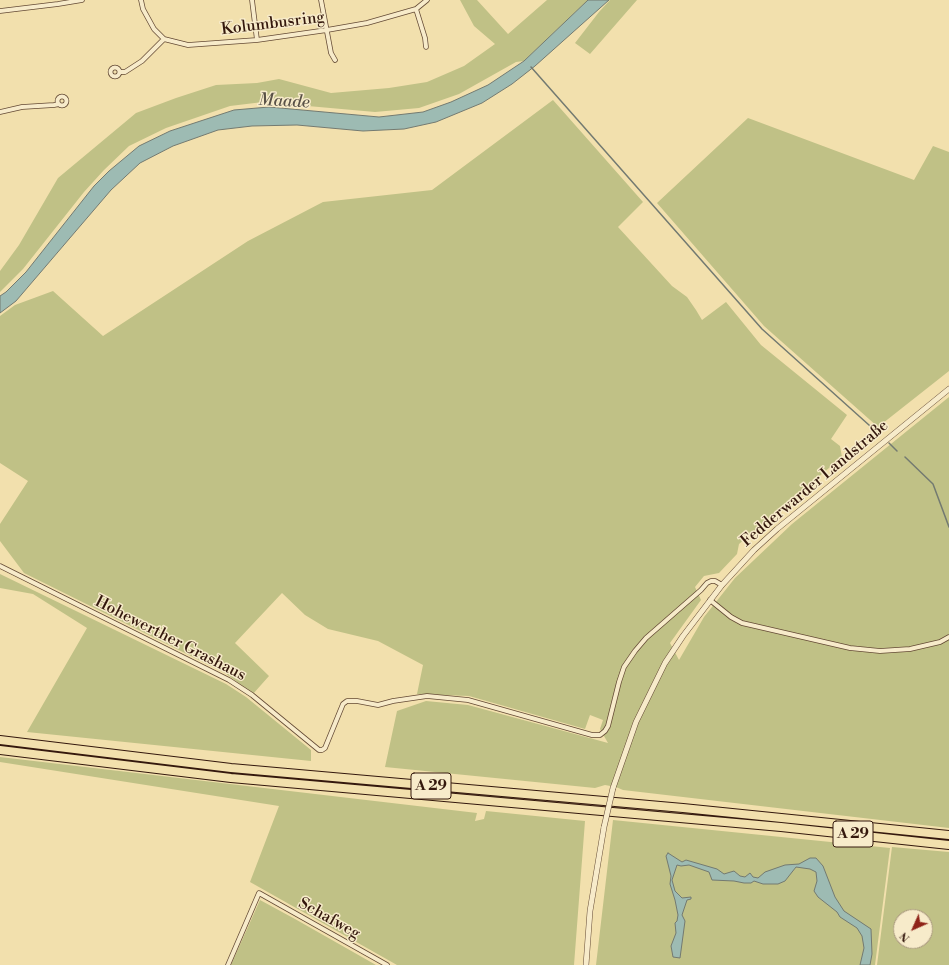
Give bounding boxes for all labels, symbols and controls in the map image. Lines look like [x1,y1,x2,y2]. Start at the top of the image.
street label: Kolumbusring [220,8,326,40]
water label: Maade [258,90,310,114]
street label: Fedderwarder Landstraße [737,417,893,551]
street label: Hohewerther Grashaus [91,593,249,685]
road number: A 29 [411,773,451,799]
road number: A 29 [833,821,873,847]
street label: Schafweg [295,894,363,944]
north arrow [893,909,933,949]
text: N [897,929,913,945]

